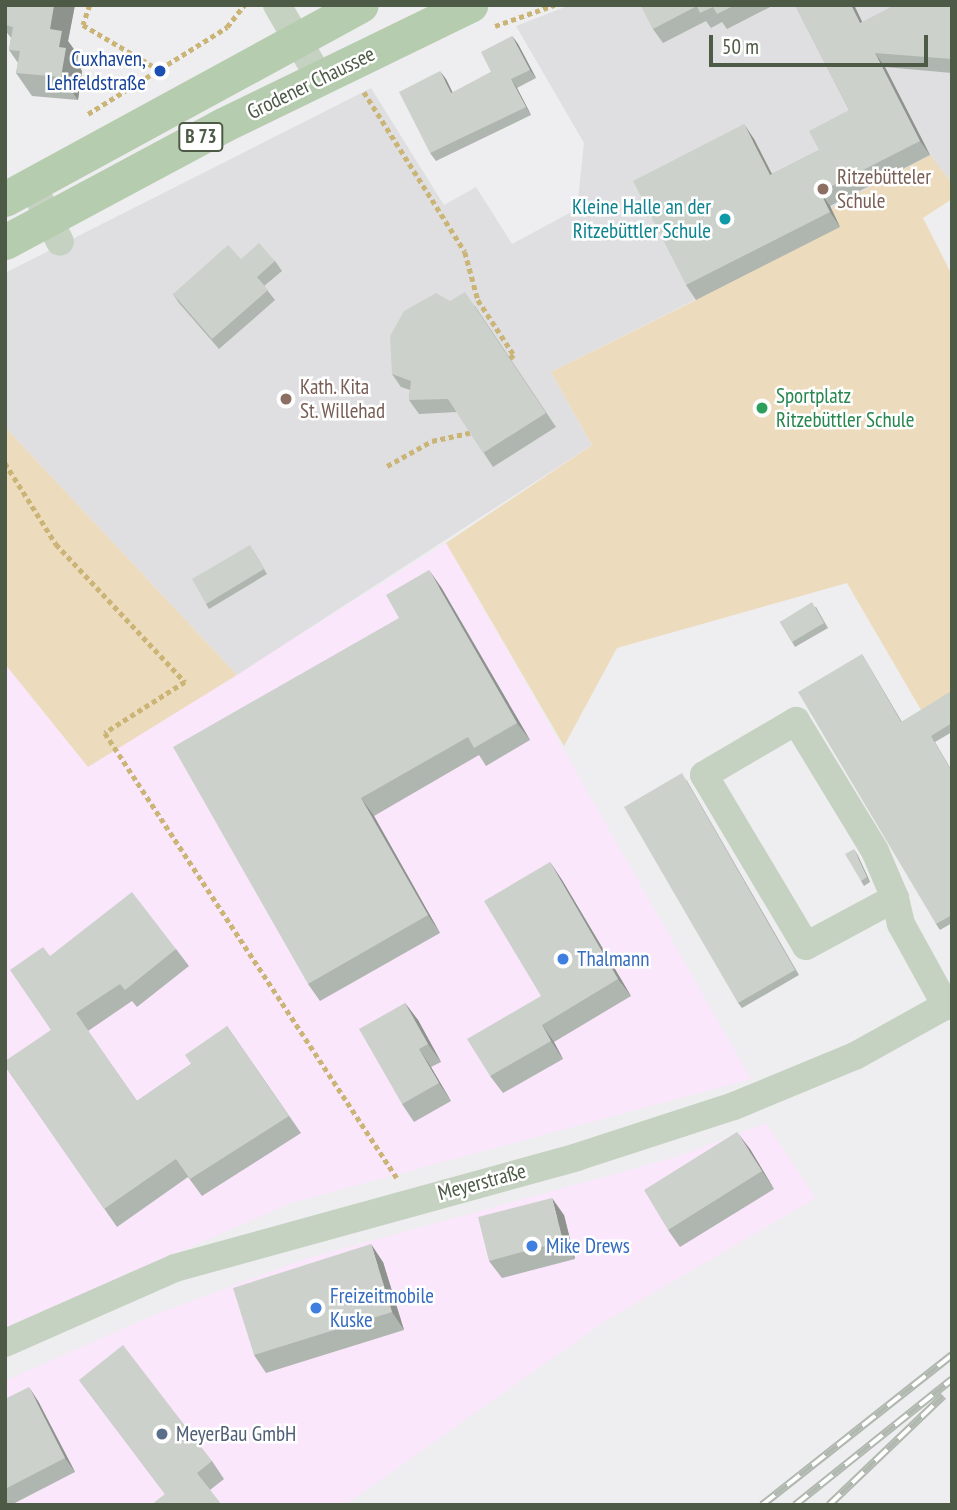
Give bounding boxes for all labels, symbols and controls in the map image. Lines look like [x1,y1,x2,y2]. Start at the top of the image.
scale bar [712,21,931,65]
text: 50 m [722,33,759,60]
street label: Grodener Chaussee [243,41,379,125]
place label: Cuxhaven, Lehfeldstraße [46,46,146,96]
marker: Cuxhaven, Lehfeldstraße [152,63,168,79]
road number: B 73 [178,122,224,153]
place label: Ritzebütteler Schule [837,164,931,214]
marker: Ritzebütteler Schule [815,181,831,197]
place label: Kleine Halle an der Ritzebüttler Schule [572,194,711,244]
marker: Kleine Halle an der Ritzebüttler Schule [717,211,733,227]
place label: Kath. Kita St. Willehad [300,374,387,424]
place label: Sportplatz Ritzebüttler Schule [776,383,914,433]
marker: Kath. Kita St. Willehad [278,391,294,407]
marker: Sportplatz Ritzebüttler Schule [754,400,770,416]
place label: Thalmann [577,946,649,972]
marker: Thalmann [555,951,571,967]
street label: Meyerstraße [435,1158,529,1206]
place label: Mike Drews [546,1233,630,1259]
marker: Mike Drews [524,1238,540,1254]
place label: Freizeitmobile Kuske [330,1283,434,1333]
marker: Freizeitmobile Kuske [308,1300,324,1316]
place label: MeyerBau GmbH [176,1421,296,1447]
marker: MeyerBau GmbH [154,1426,170,1442]

